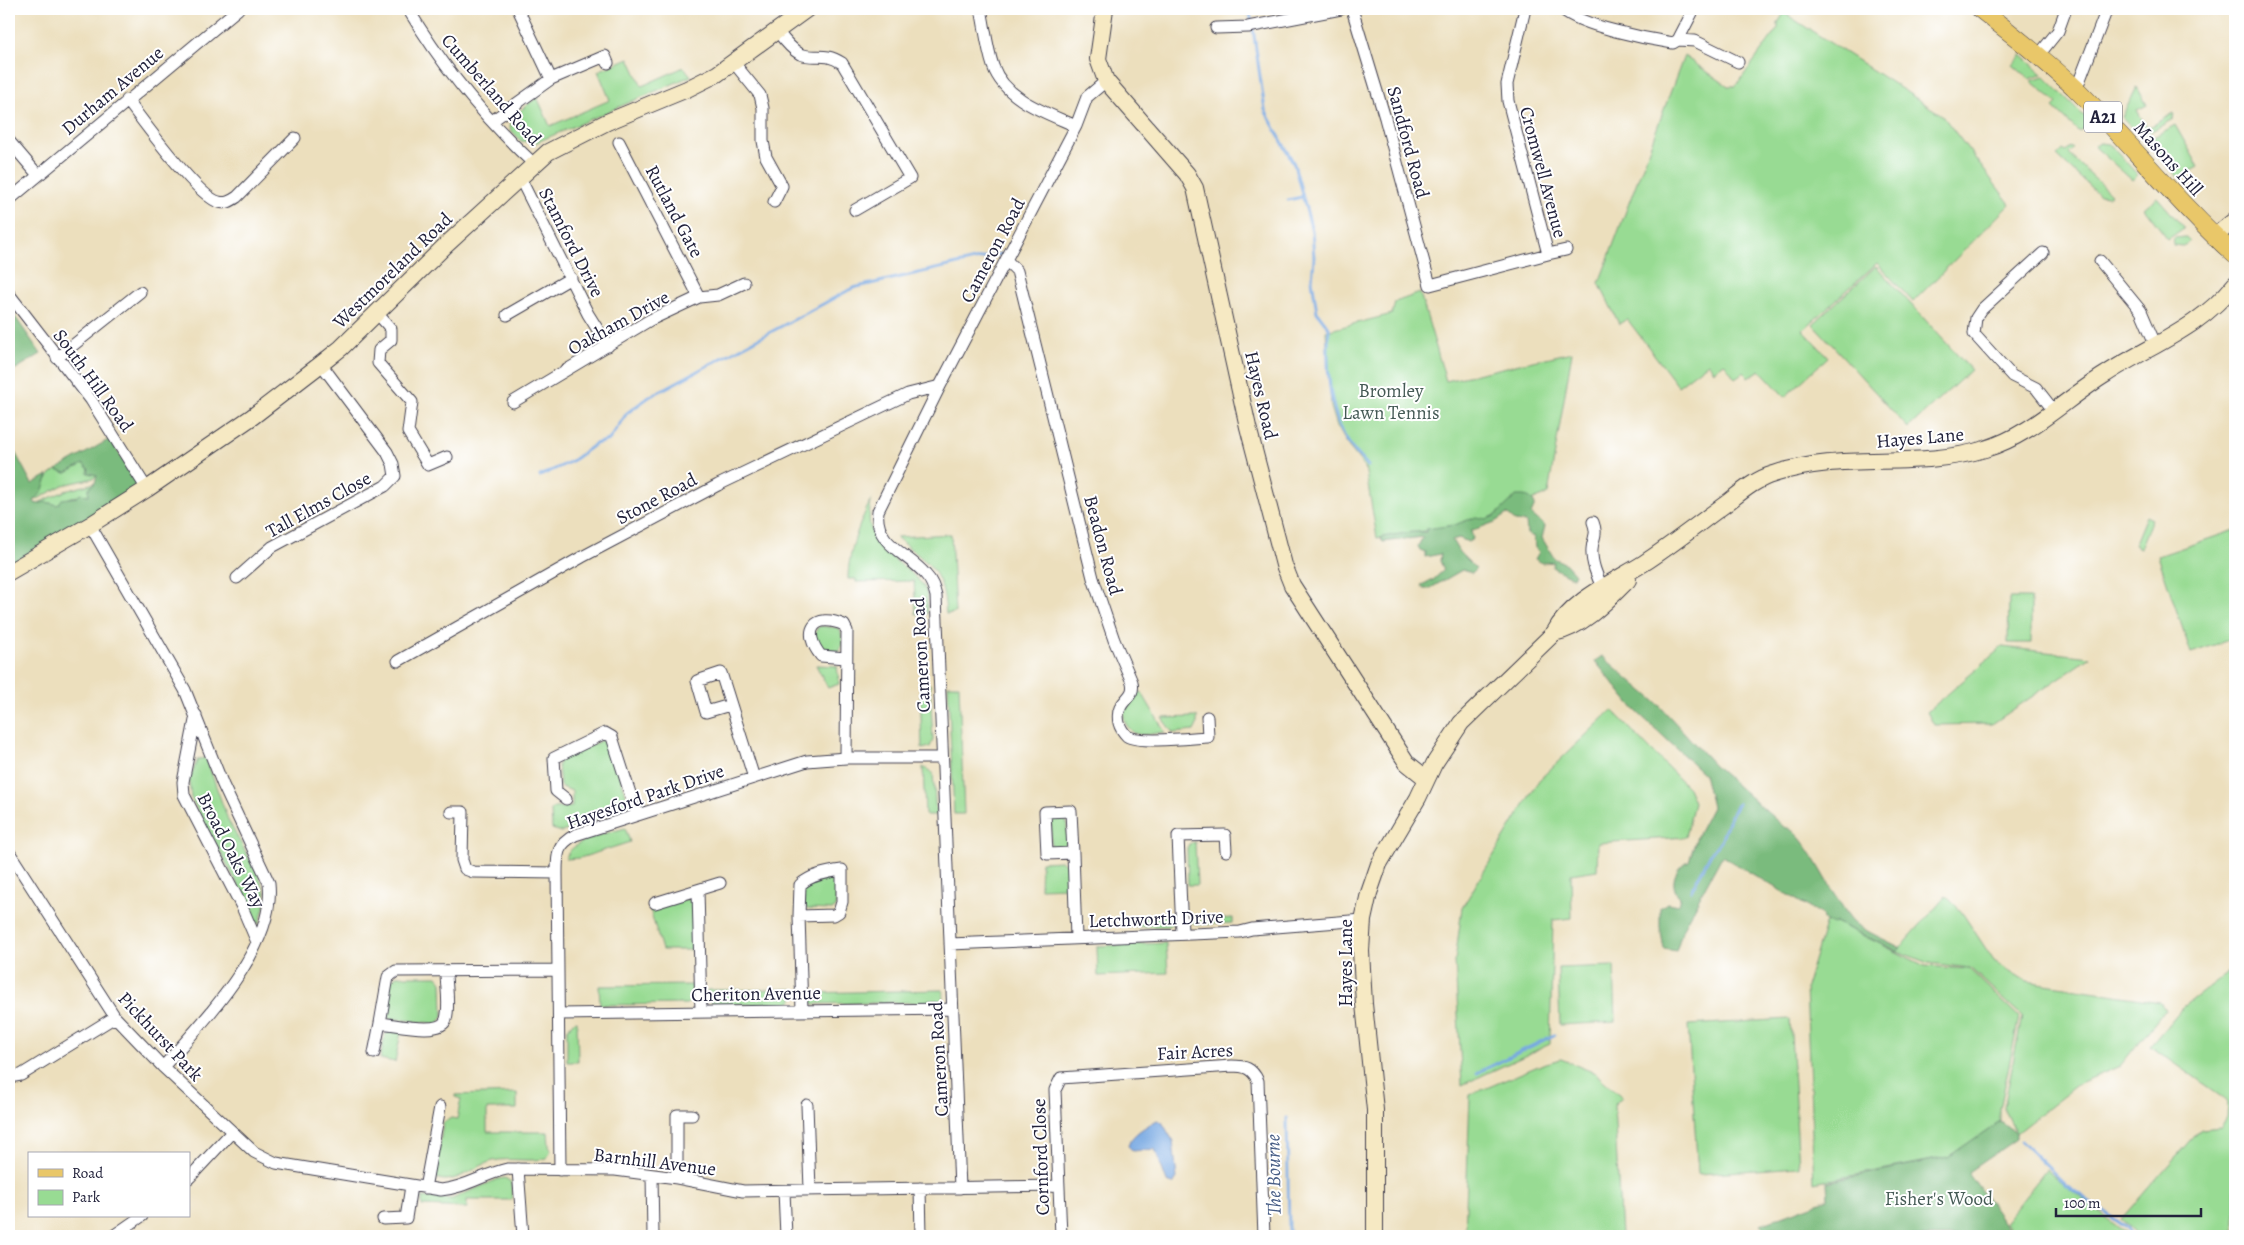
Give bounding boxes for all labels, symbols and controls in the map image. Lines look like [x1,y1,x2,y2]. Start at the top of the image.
street label: Cumberland Road [435,28,548,152]
street label: Durham Avenue [56,40,169,141]
street label: Sandford Road [1381,83,1436,202]
road number: A21 [2084,101,2122,132]
street label: Cromwell Avenue [1513,104,1573,241]
street label: Masons Hill [2128,116,2209,202]
street label: Rutland Gate [639,161,709,262]
street label: Stamford Drive [532,183,610,302]
street label: Cameron Road [954,193,1032,308]
street label: Westmoreland Road [326,206,459,335]
street label: Oakham Drive [563,284,674,362]
street label: South Hill Road [47,324,140,438]
street label: Hayes Road [1238,348,1284,443]
park label: Bromley Lawn Tennis [1342,378,1440,426]
street label: Hayes Lane [1875,421,1965,455]
street label: Tall Elms Close [261,465,376,544]
street label: Stone Road [611,466,702,531]
street label: Beadon Road [1077,493,1129,599]
street label: Cameron Road [905,596,937,713]
street label: Hayesford Park Drive [563,758,728,836]
street label: Broad Oaks Way [191,788,272,913]
street label: Letchworth Drive [1088,904,1224,934]
street label: Hayes Lane [1333,919,1359,1007]
street label: Cheriton Avenue [691,980,821,1008]
street label: Pickhurst Park [112,986,209,1088]
street label: Cameron Road [923,1000,955,1117]
street label: Fair Acres [1156,1037,1234,1067]
street label: Cornford Close [1026,1098,1056,1216]
water label: The Bourne [1259,1134,1288,1216]
street label: Barnhill Avenue [592,1142,718,1182]
legend [28,1152,190,1218]
text: Road [72,1163,104,1183]
scale bar [2056,1185,2202,1217]
park label: Fisher's Wood [1885,1186,1994,1212]
text: Park [72,1187,101,1207]
text: 100 m [2064,1193,2101,1213]

